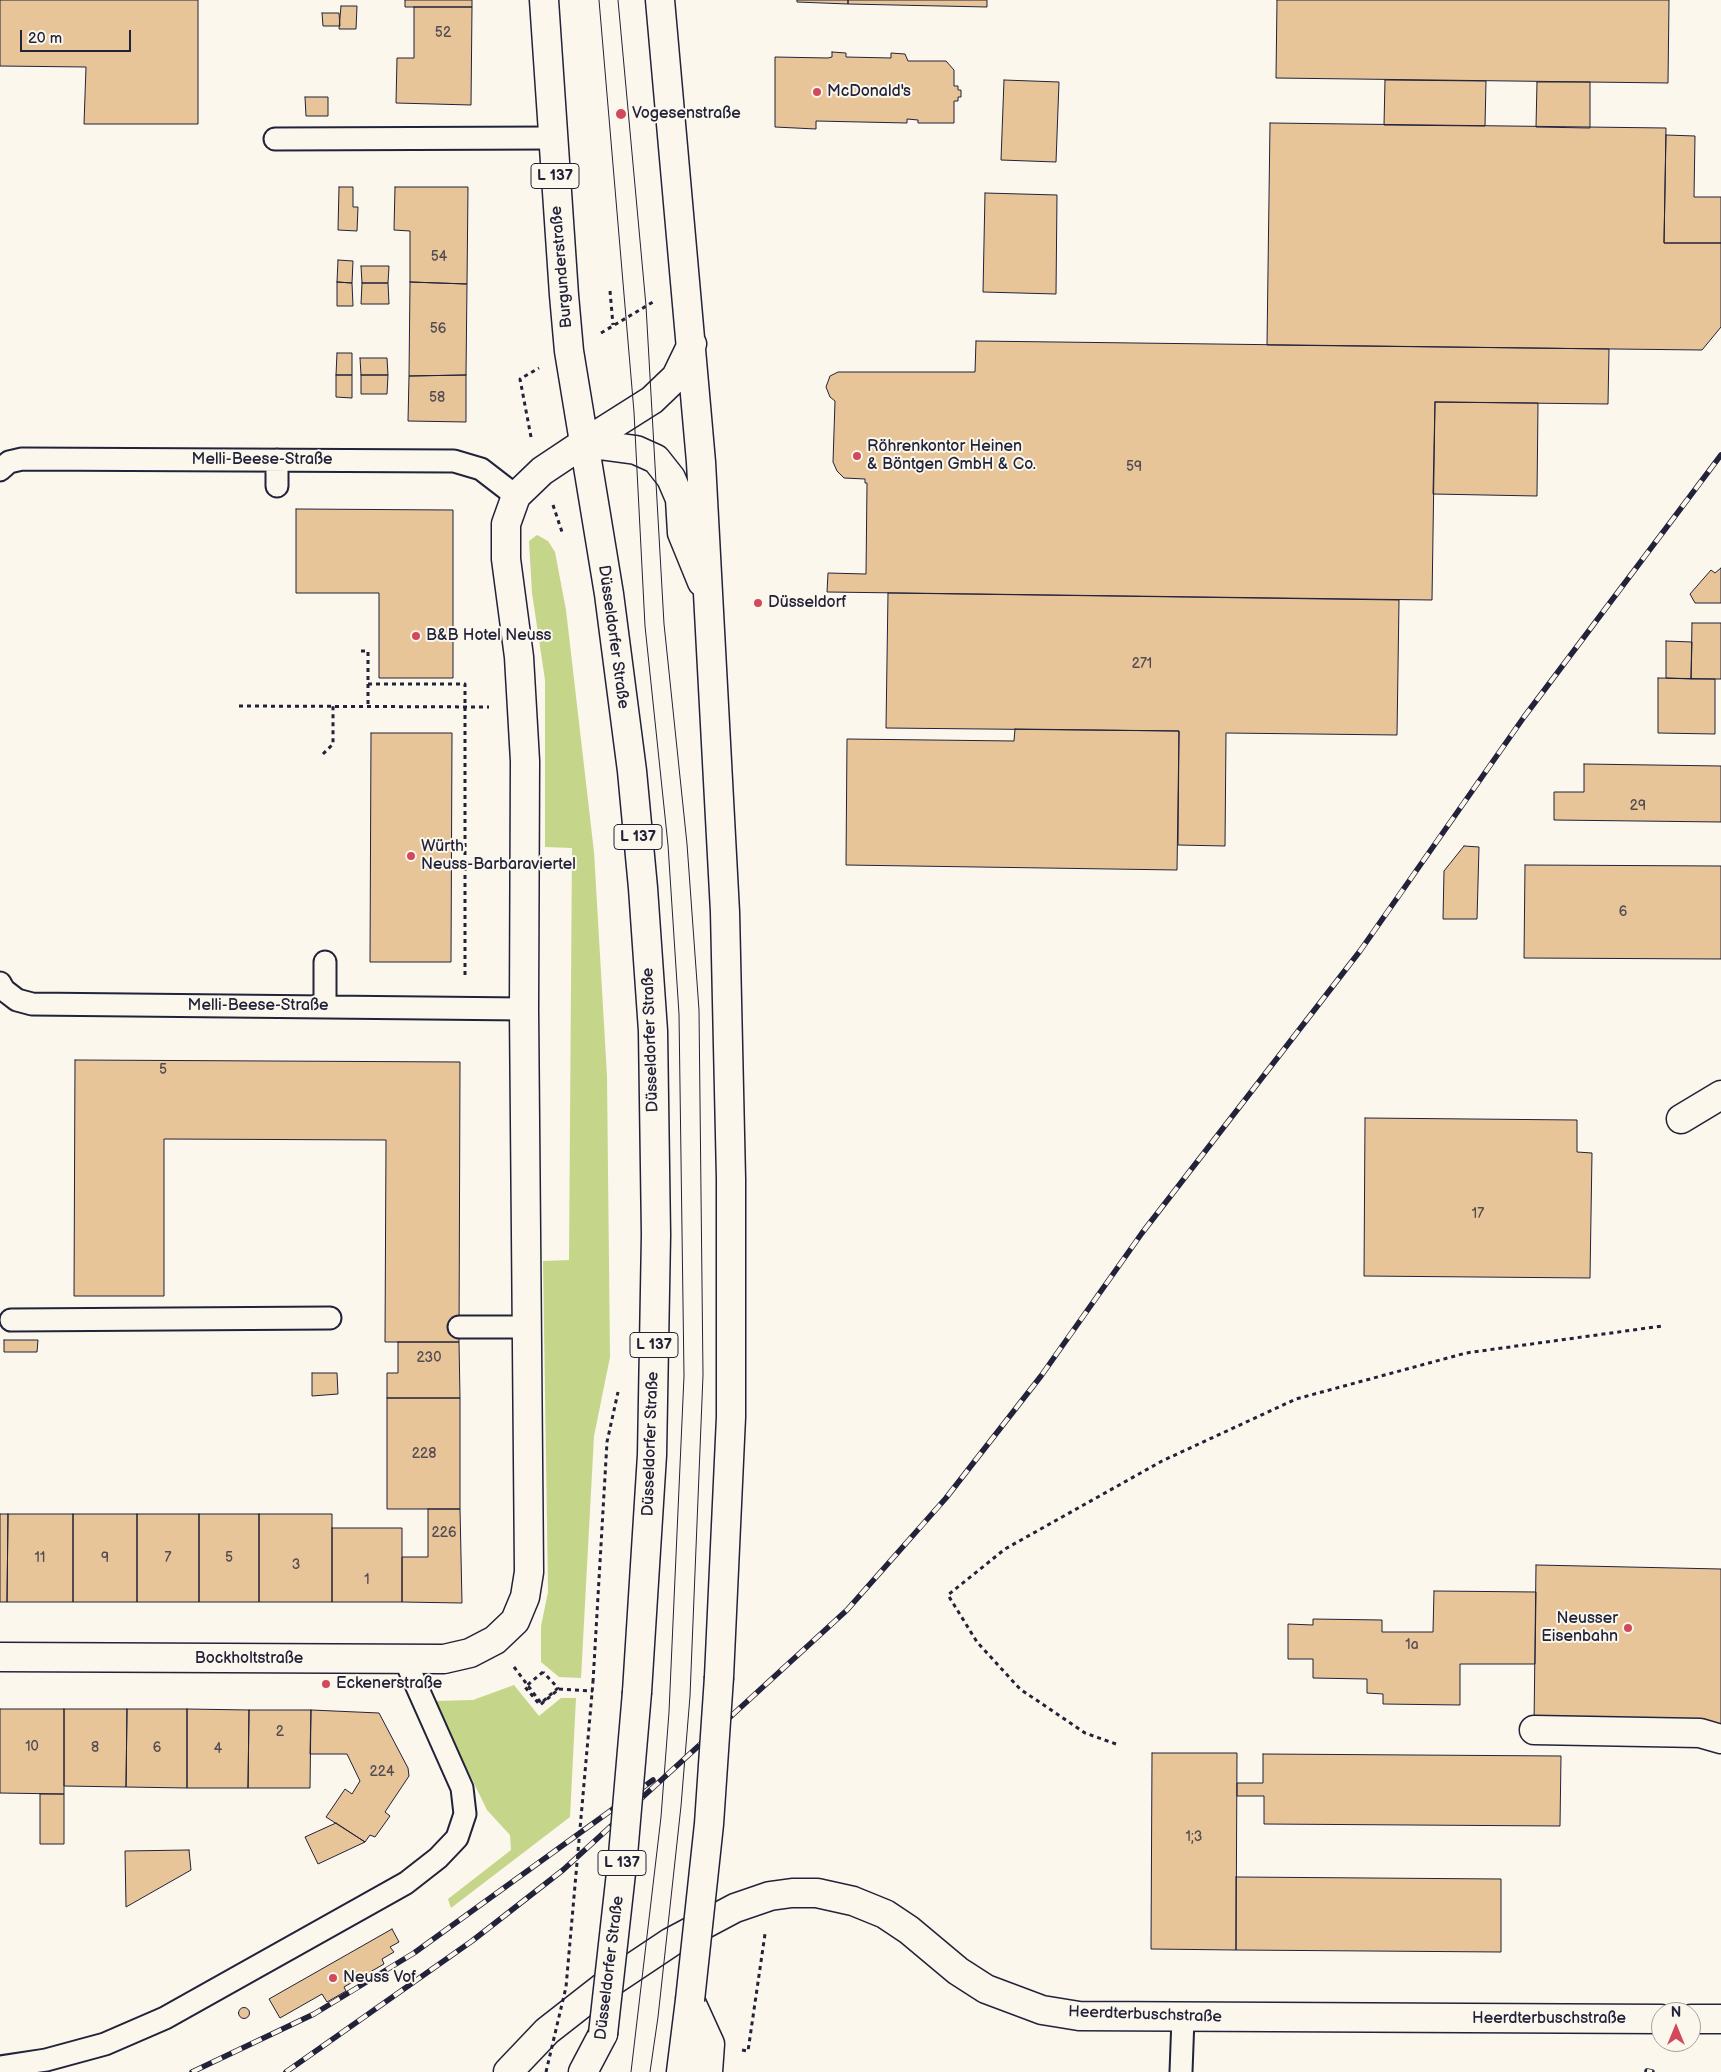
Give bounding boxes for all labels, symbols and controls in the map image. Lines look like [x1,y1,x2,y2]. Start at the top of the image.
scale bar [22,20,134,52]
house number: 52 [435,25,451,41]
text: 20 m [28,29,62,48]
place label: McDonald's [827,82,911,102]
marker: McDonald's [811,86,823,98]
place label: Vogesenstraße [632,104,741,124]
marker: Vogesenstraße [614,107,628,121]
road number: L 137 [531,164,579,188]
street label: Burgunderstraße [547,205,577,329]
house number: 54 [431,249,447,265]
house number: 56 [430,321,446,337]
house number: 58 [429,390,445,406]
place label: Röhrenkontor Heinen & Böntgen GmbH & Co. [867,437,1036,475]
street label: Melli-Beese-Straße [192,450,332,470]
marker: Röhrenkontor Heinen & Böntgen GmbH & Co. [851,450,863,462]
house number: 59 [1126,459,1142,475]
street label: Düsseldorfer Straße [593,564,633,710]
place label: Düsseldorf [768,593,846,613]
marker: Düsseldorf [752,597,764,609]
place label: B&B Hotel Neuss [426,626,552,646]
marker: B&B Hotel Neuss [410,630,422,642]
house number: 271 [1132,656,1152,672]
house number: 29 [1630,798,1646,814]
road number: L 137 [614,824,662,850]
place label: Würth Neuss-Barbaraviertel [421,837,576,875]
marker: Würth Neuss-Barbaraviertel [405,850,417,862]
house number: 6 [1619,904,1627,920]
street label: Düsseldorfer Straße [639,967,663,1113]
street label: Melli-Beese-Straße [188,996,328,1016]
house number: 5 [159,1062,167,1078]
house number: 17 [1472,1206,1484,1222]
road number: L 137 [630,1332,678,1358]
house number: 230 [417,1350,441,1366]
street label: Düsseldorfer Straße [639,1371,663,1517]
house number: 228 [412,1446,436,1462]
house number: 226 [431,1525,457,1541]
house number: 11 [35,1550,45,1566]
house number: 9 [101,1550,109,1566]
house number: 7 [165,1550,171,1566]
house number: 5 [225,1550,233,1566]
house number: 3 [292,1557,300,1573]
house number: 1 [364,1572,370,1588]
place label: Neusser Eisenbahn [1541,1609,1618,1647]
marker: Neusser Eisenbahn [1622,1622,1634,1634]
house number: 1a [1405,1637,1419,1653]
street label: Bockholtstraße [195,1649,303,1669]
place label: Eckenerstraße [336,1674,442,1694]
marker: Eckenerstraße [320,1678,332,1690]
house number: 2 [276,1724,284,1740]
house number: 10 [25,1739,39,1755]
house number: 8 [91,1740,99,1756]
house number: 6 [153,1740,161,1756]
house number: 4 [214,1741,222,1757]
house number: 224 [370,1764,394,1780]
house number: 1;3 [1186,1829,1202,1845]
road number: L 137 [598,1850,646,1876]
street label: Düsseldorfer Straße [592,1895,628,2041]
place label: Neuss Vof [343,1968,416,1988]
marker: Neuss Vof [327,1972,339,1984]
north arrow [1651,2002,1701,2052]
street label: Heerdterbuschstraße [1068,2003,1222,2027]
text: N [1671,2004,1681,2021]
street label: Heerdterbuschstraße [1472,2009,1626,2029]

